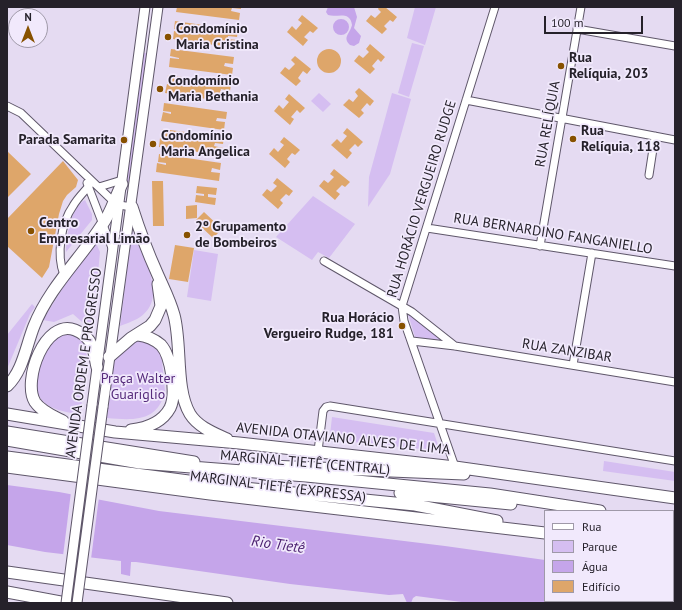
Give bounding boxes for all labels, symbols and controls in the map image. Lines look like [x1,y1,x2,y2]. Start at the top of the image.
north arrow [8,8,48,48]
scale bar [546,8,645,34]
text: N [24,10,32,24]
text: 100 m [551,15,584,30]
place label: Condomínio Maria Cristina [176,21,259,54]
marker: Condomínio Maria Cristina [163,32,173,42]
place label: Rua Relíquia, 203 [569,50,648,82]
marker: Rua Relíquia, 203 [556,61,566,71]
place label: Condomínio Maria Bethania [168,73,258,106]
street label: RUA RELÍQUIA [532,79,564,169]
marker: Condomínio Maria Bethania [155,84,165,94]
street label: RUA HORÁCIO VERGUEIRO RUDGE [384,98,460,300]
place label: Rua Relíquia, 118 [581,123,660,156]
place label: Condomínio Maria Angelica [161,128,250,160]
place label: Parada Samarita [18,132,116,148]
marker: Rua Relíquia, 118 [568,134,578,144]
marker: Parada Samarita [119,135,129,145]
marker: Condomínio Maria Angelica [148,139,158,149]
street label: RUA BERNARDINO FANGANIELLO [452,210,654,258]
place label: Centro Empresarial Limão [39,215,150,248]
place label: 2º Grupamento de Bombeiros [195,219,286,252]
marker: Centro Empresarial Limão [26,226,36,236]
marker: 2º Grupamento de Bombeiros [182,230,192,240]
street label: AVENIDA ORDEM E PROGRESSO [62,267,106,459]
place label: Rua Horácio Vergueiro Rudge, 181 [264,310,394,342]
marker: Rua Horácio Vergueiro Rudge, 181 [397,321,407,331]
street label: RUA ZANZIBAR [521,336,613,366]
park label: Praça Walter Guariglio [101,371,175,404]
street label: AVENIDA OTAVIANO ALVES DE LIMA [235,419,451,459]
street label: MARGINAL TIETÊ (CENTRAL) [219,447,391,479]
street label: MARGINAL TIETÊ (EXPRESSA) [189,468,367,506]
legend [544,510,674,602]
text: Rua [582,519,601,534]
water label: Rio Tietê [250,532,306,558]
text: Parque [582,539,617,554]
text: Água [582,559,608,574]
text: Edifício [582,579,620,594]

